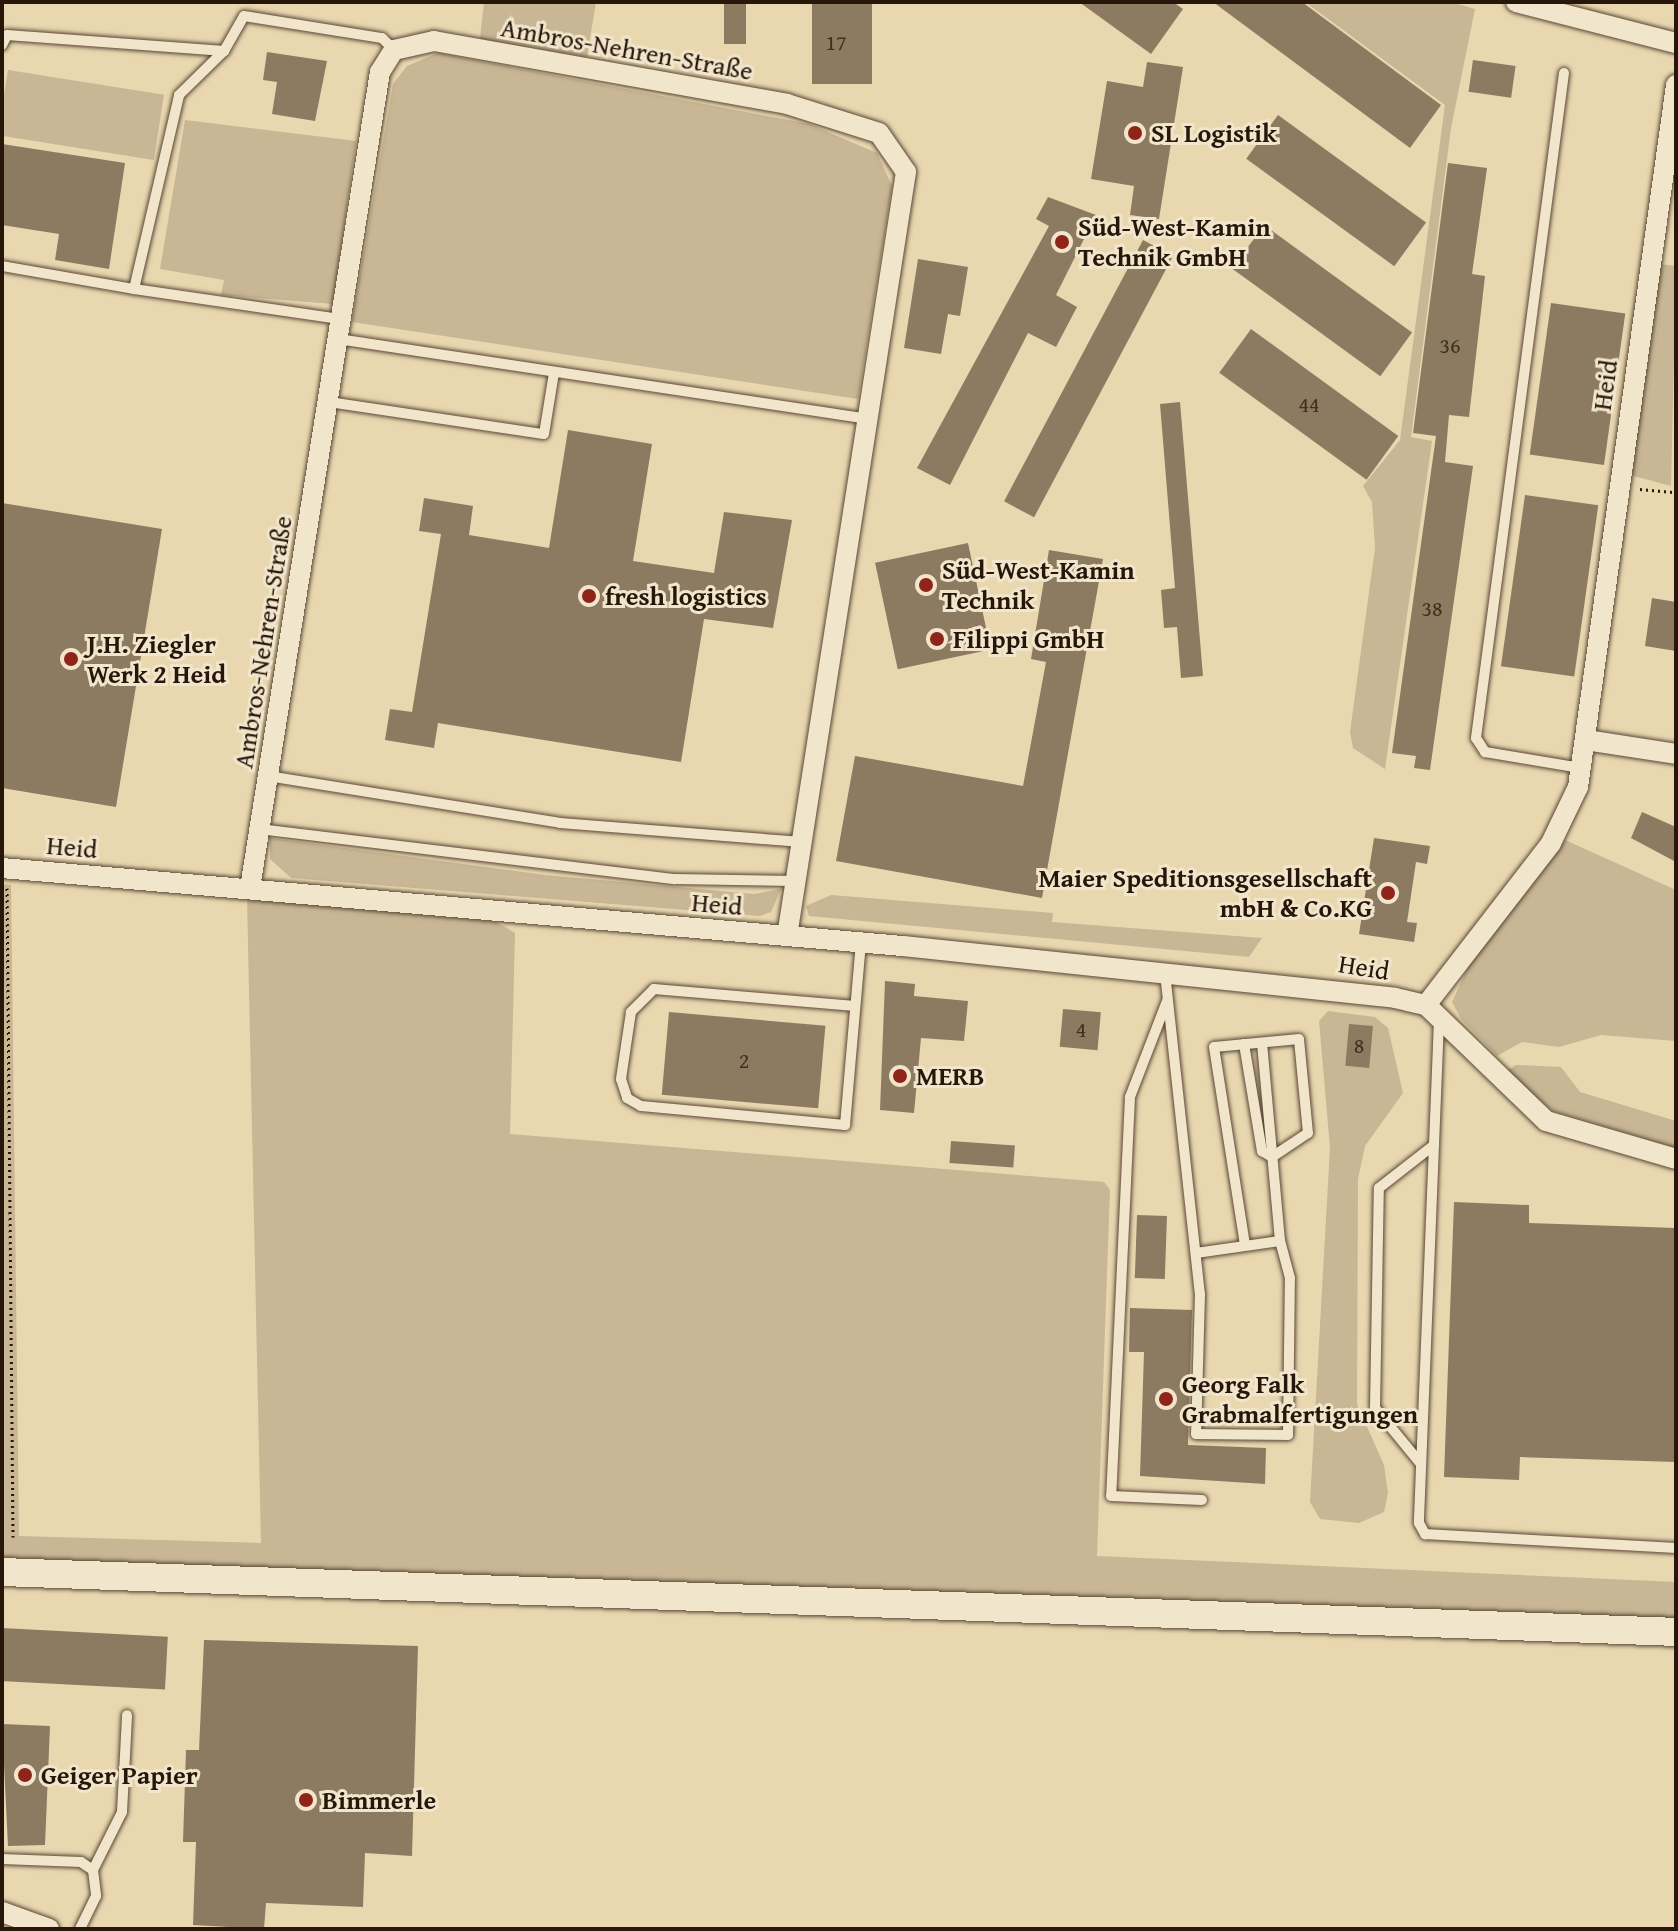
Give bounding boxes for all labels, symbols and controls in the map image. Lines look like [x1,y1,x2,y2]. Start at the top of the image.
street label: Ambros-Nehren-Straße [499,11,755,87]
house number: 17 [825,30,847,56]
place label: SL Logistik [1151,117,1277,149]
marker: SL Logistik [1126,124,1144,142]
place label: Süd-West-Kamin Technik GmbH [1078,211,1271,272]
marker: Süd-West-Kamin Technik GmbH [1053,233,1071,251]
house number: 36 [1439,333,1461,359]
street label: Heid [1586,358,1624,412]
house number: 44 [1298,392,1320,418]
street label: Ambros-Nehren-Straße [228,514,298,770]
place label: Süd-West-Kamin Technik [942,554,1135,616]
marker: Süd-West-Kamin Technik [917,576,935,594]
place label: fresh logistics [605,580,767,612]
marker: fresh logistics [580,587,598,605]
house number: 38 [1421,596,1443,622]
place label: Filippi GmbH [953,623,1104,655]
place label: J.H. Ziegler Werk 2 Heid [87,628,226,690]
marker: Filippi GmbH [928,630,946,648]
marker: J.H. Ziegler Werk 2 Heid [62,650,80,668]
street label: Heid [45,829,99,865]
place label: Maier Speditionsgesellschaft mbH & Co.KG [1038,862,1372,924]
marker: Maier Speditionsgesellschaft mbH & Co.KG [1379,884,1397,902]
street label: Heid [690,886,744,922]
street label: Heid [1337,948,1391,986]
house number: 4 [1076,1017,1086,1043]
house number: 8 [1354,1033,1364,1059]
house number: 2 [739,1048,749,1074]
place label: MERB [916,1060,984,1092]
marker: MERB [891,1067,909,1085]
place label: Georg Falk Grabmalfertigungen [1182,1368,1418,1430]
marker: Georg Falk Grabmalfertigungen [1157,1390,1175,1408]
place label: Geiger Papier [41,1759,198,1791]
marker: Geiger Papier [16,1766,34,1784]
place label: Bimmerle [322,1784,436,1816]
marker: Bimmerle [297,1791,315,1809]

